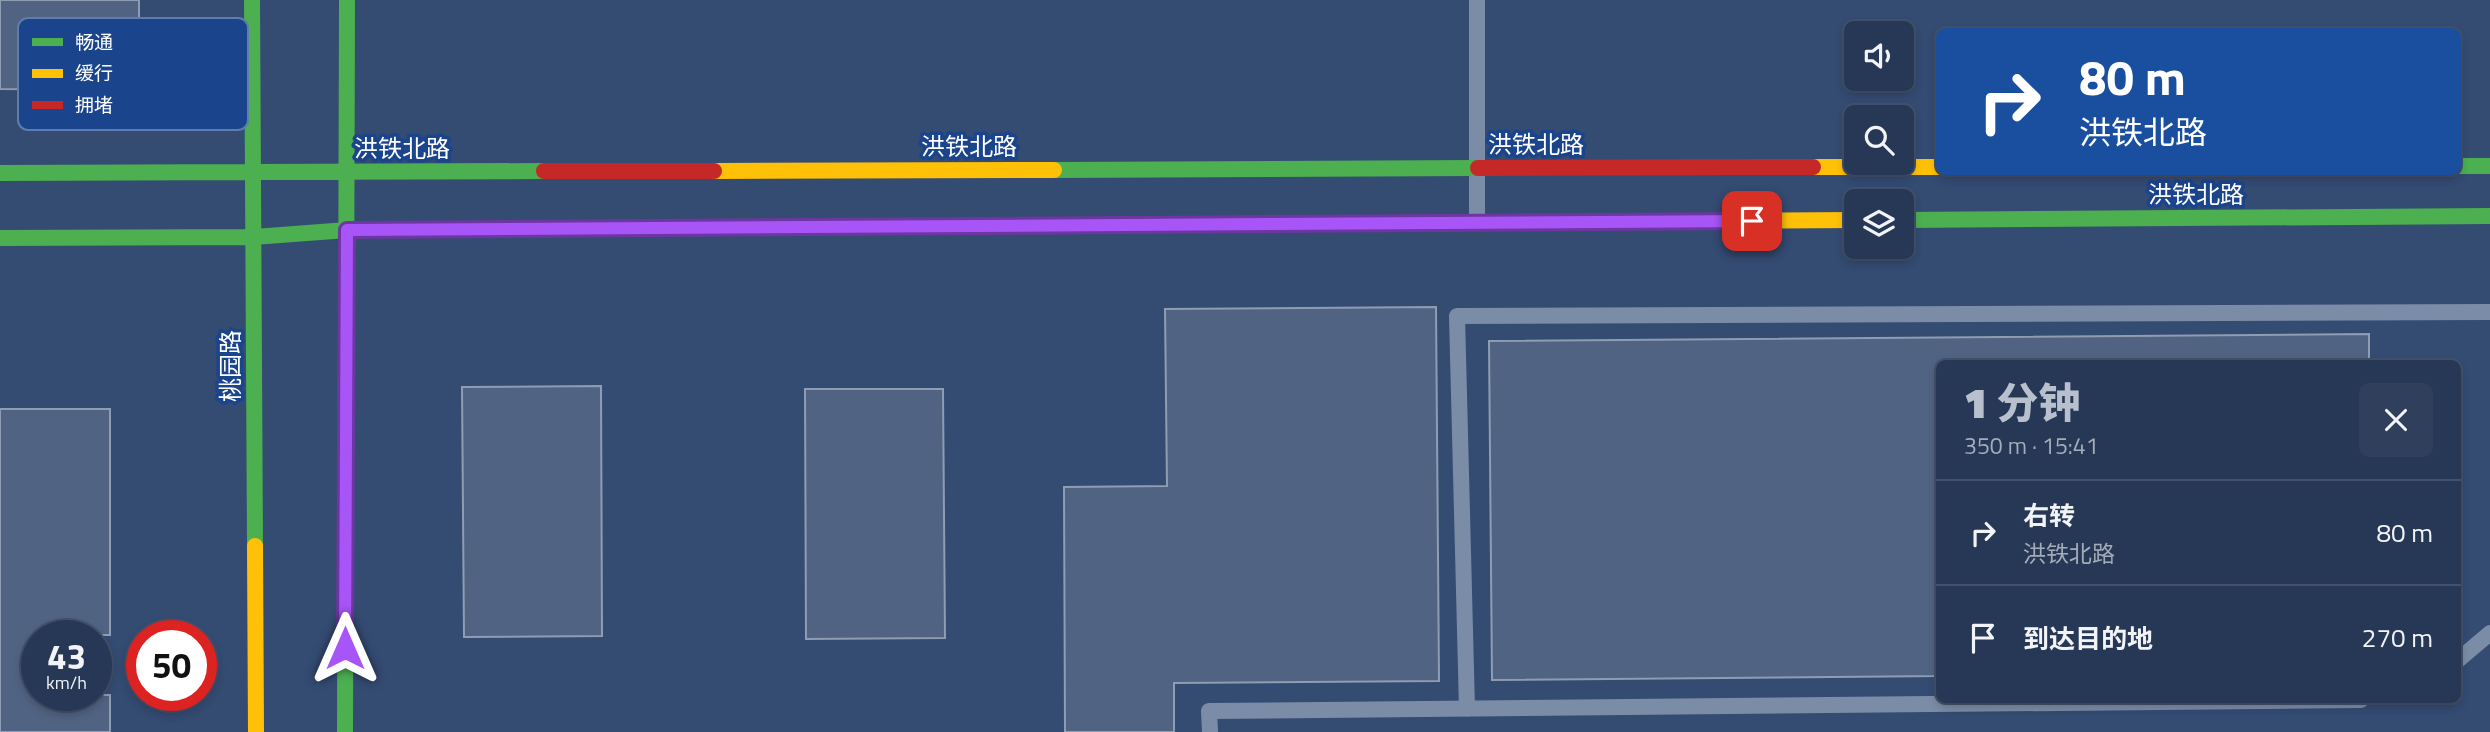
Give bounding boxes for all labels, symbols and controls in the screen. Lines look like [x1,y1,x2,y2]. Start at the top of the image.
legend [18,18,248,130]
map controls [1844,21,1914,259]
button: sound [1844,21,1914,91]
text: 畅通 [75,27,113,56]
text: 80 m [2079,39,2186,114]
icon: right [1964,56,2055,147]
text: 缓行 [75,58,113,87]
text: 拥堵 [75,90,113,119]
button: search [1844,105,1914,175]
text: 洪铁北路 [2079,108,2207,156]
street label: 洪铁北路 [1488,126,1584,162]
street label: 洪铁北路 [921,128,1017,164]
street label: 洪铁北路 [354,130,450,166]
street label: 洪铁北路 [2148,176,2244,212]
button: layers [1844,189,1914,259]
pin [1722,191,1782,251]
icon: arrive [1733,202,1771,240]
street label: 桃园路 [212,330,248,402]
text: 1 分钟 [1964,370,2080,434]
button: close [2359,383,2433,457]
text: 350 m · 15:41 [1964,428,2099,463]
text: 右转 [2023,496,2075,535]
text: 80 m [2376,513,2433,552]
icon: right [1964,514,2002,552]
text: 洪铁北路 [2023,536,2115,571]
position arrow [308,611,382,685]
text: 270 m [2362,618,2433,657]
icon: arrive [1964,619,2002,657]
text: 到达目的地 [2023,619,2153,658]
speed limit sign: 50 [126,620,217,711]
text: 43 [47,629,86,683]
text: km/h [46,669,87,696]

